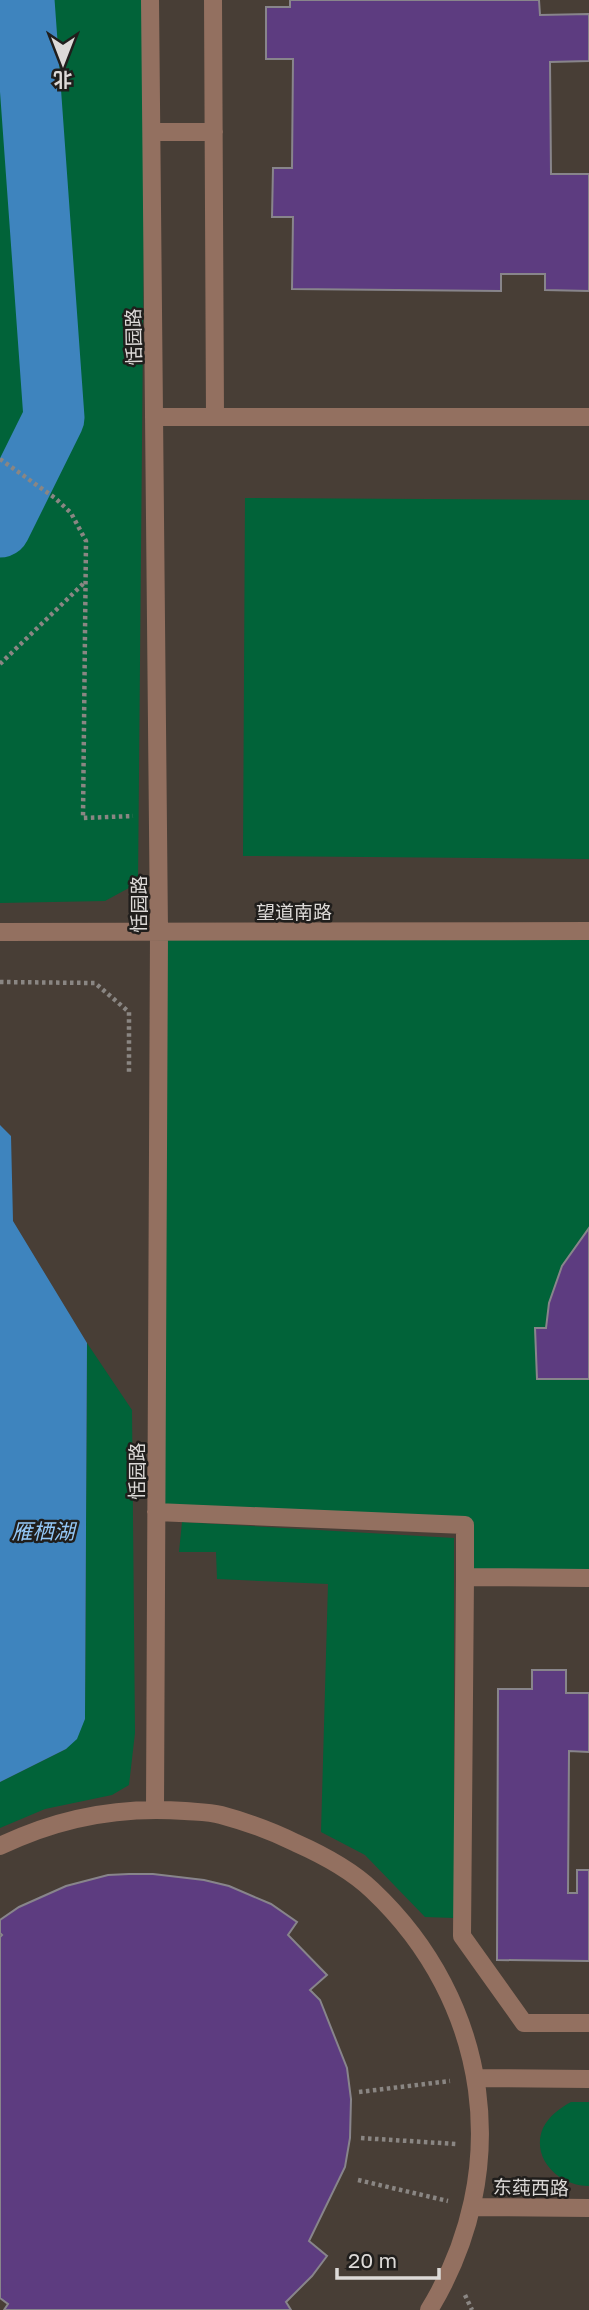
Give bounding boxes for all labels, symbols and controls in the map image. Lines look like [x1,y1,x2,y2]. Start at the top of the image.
north arrow [28,28,98,98]
text: 北 [53,69,73,92]
street label: 恬园路 [121,308,145,366]
street label: 恬园路 [127,875,150,933]
street label: 望道南路 [256,900,332,923]
street label: 恬园路 [125,1442,148,1500]
water label: 雁栖湖 [12,1518,77,1544]
street label: 东莼西路 [493,2175,569,2199]
scale bar [337,2236,438,2280]
text: 20 m [348,2247,397,2273]

